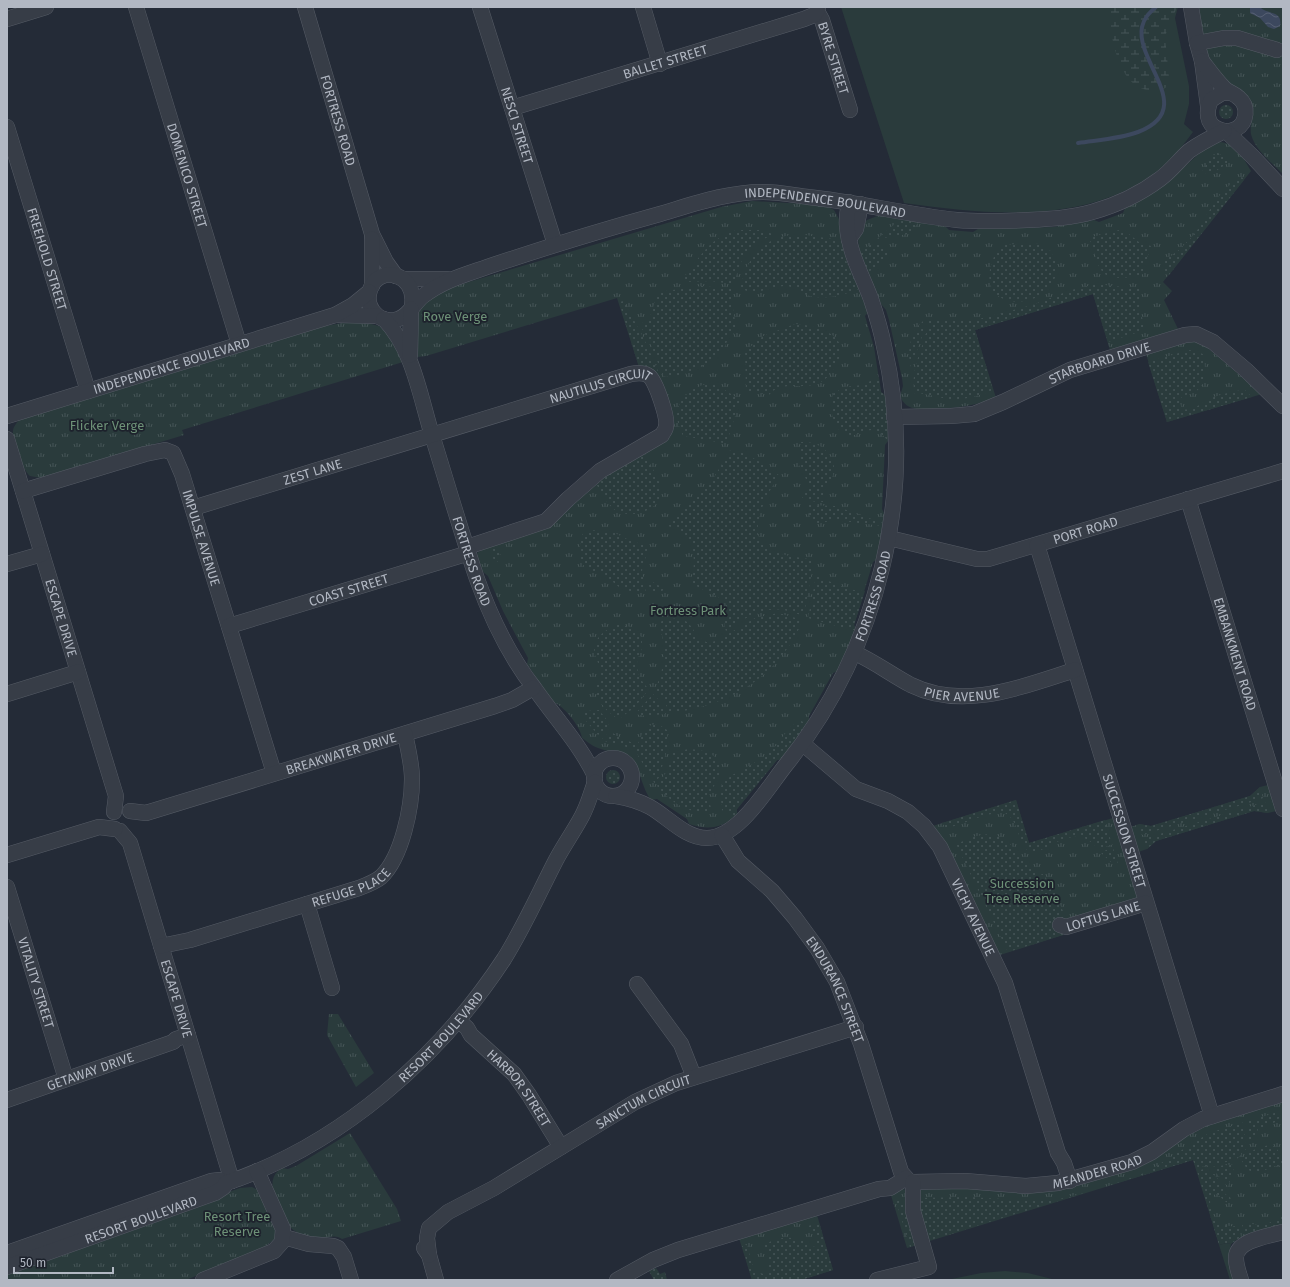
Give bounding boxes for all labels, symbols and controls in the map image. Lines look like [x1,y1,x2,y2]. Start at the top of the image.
street label: BYRE STREET [815,20,852,96]
street label: BALLET STREET [621,41,709,81]
street label: FORTRESS ROAD [318,73,359,167]
street label: NESCI STREET [498,85,537,166]
street label: DOMENICO STREET [164,121,211,230]
street label: INDEPENDENCE BOULEVARD [744,184,907,220]
street label: FREEHOLD STREET [25,206,70,312]
park label: Rove Verge [423,309,487,324]
street label: INDEPENDENCE BOULEVARD [91,334,252,397]
street label: STARBOARD DRIVE [1046,339,1152,387]
street label: NAUTILUS CIRCUIT [548,365,655,406]
park label: Flicker Verge [70,418,144,433]
street label: ZEST LANE [281,455,344,487]
street label: IMPULSE AVENUE [180,488,223,588]
street label: PORT ROAD [1051,513,1119,547]
street label: FORTRESS ROAD [450,514,494,608]
street label: FORTRESS ROAD [852,549,893,643]
street label: COAST STREET [307,570,390,609]
street label: ESCAPE DRIVE [43,577,81,659]
street label: EMBANKMENT ROAD [1211,595,1260,712]
park label: Fortress Park [650,603,726,618]
street label: PIER AVENUE [922,683,1001,704]
street label: BREAKWATER DRIVE [284,729,398,777]
street label: SUCCESSION STREET [1100,772,1149,890]
street label: REFUGE PLACE [310,865,393,910]
street label: VICHY AVENUE [949,876,998,958]
park label: Succession Tree Reserve [985,876,1059,906]
street label: LOFTUS LANE [1064,898,1142,934]
street label: ENDURANCE STREET [803,933,867,1045]
street label: VITALITY STREET [15,935,57,1030]
street label: ESCAPE DRIVE [158,958,196,1039]
street label: RESORT BOULEVARD [395,988,486,1085]
street label: HARBOR STREET [484,1046,554,1129]
street label: GETAWAY DRIVE [45,1049,136,1093]
street label: SANCTUM CIRCUIT [593,1071,693,1132]
street label: MEANDER ROAD [1052,1151,1145,1191]
street label: RESORT BOULEVARD [83,1193,199,1246]
park label: Resort Tree Reserve [204,1209,270,1239]
scale bar [14,1249,113,1275]
text: 50 m [20,1256,46,1270]

